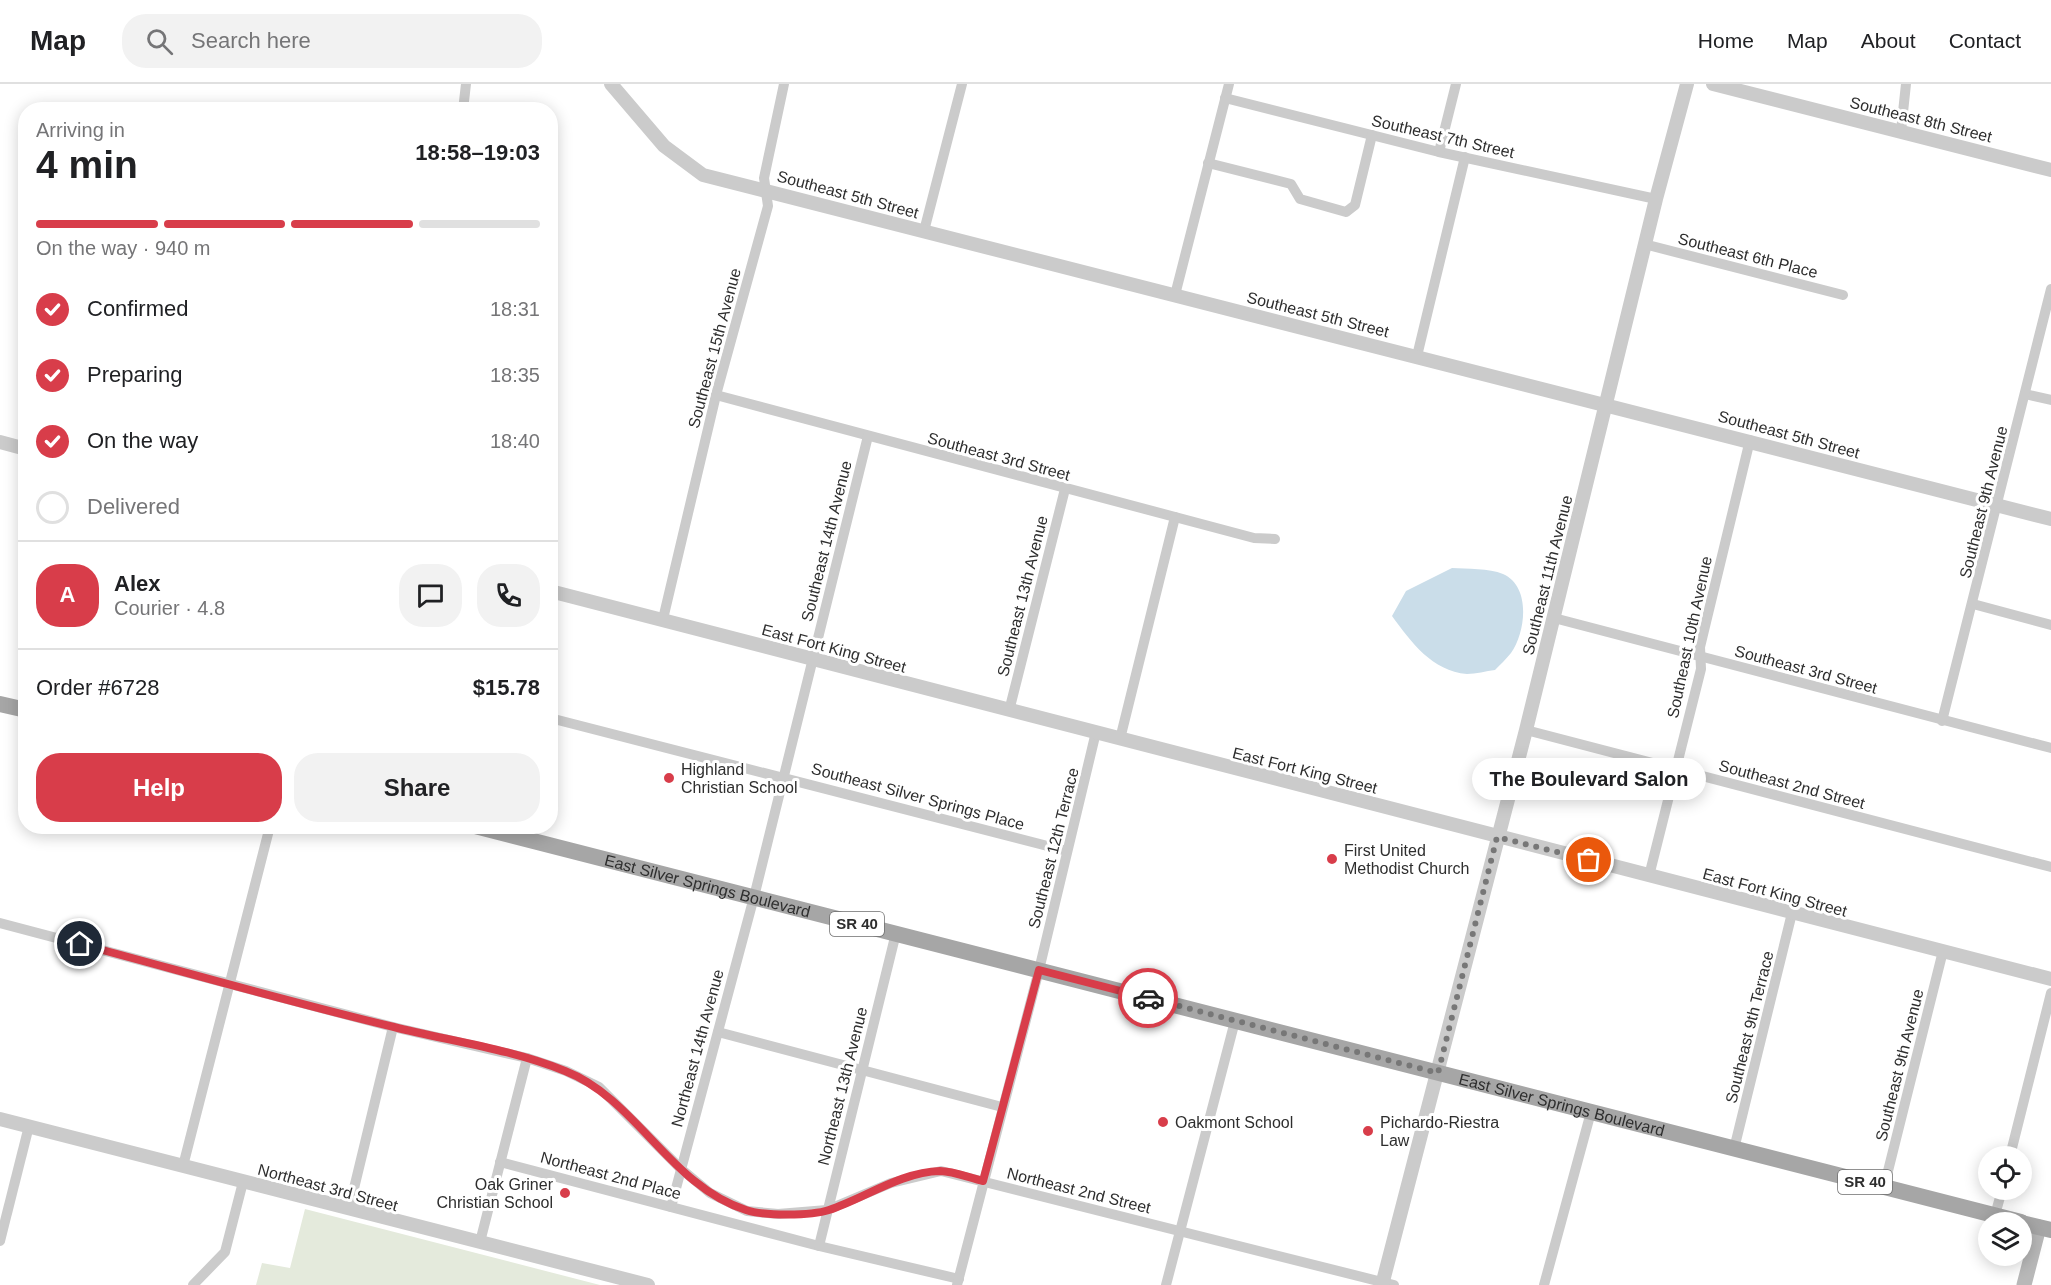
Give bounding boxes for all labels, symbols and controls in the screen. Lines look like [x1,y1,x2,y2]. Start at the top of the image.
search box [122,14,542,68]
text: Map [30,25,86,56]
icon: search [143,25,176,58]
text: Search here [191,28,311,53]
text: Home [1698,29,1754,52]
text: Map [1787,29,1828,52]
text: About [1861,29,1916,52]
text: Contact [1949,29,2021,52]
street label: Southeast 8th Street [1848,94,1994,146]
street label: Southeast 7th Street [1370,112,1516,161]
text: Arriving in [36,119,125,141]
text: 18:58–19:03 [415,140,540,165]
text: 4 min [36,143,138,186]
street label: Southeast 5th Street [775,167,921,222]
street label: Southeast 6th Place [1676,230,1820,281]
text: On the way · 940 m [36,237,211,259]
street label: Southeast 15th Avenue [685,266,744,430]
street label: Southeast 5th Street [1245,289,1391,341]
icon: check [36,293,69,326]
text: Confirmed [87,296,188,321]
text: 18:31 [490,298,540,320]
icon: check [36,359,69,392]
text: Preparing [87,362,182,387]
text: 18:35 [490,364,540,386]
street label: Southeast 5th Street [1716,407,1862,462]
street label: Southeast 9th Avenue [1956,424,2011,580]
icon: check [36,425,69,458]
text: On the way [87,428,198,453]
street label: Southeast 3rd Street [926,429,1072,484]
text: 18:40 [490,430,540,452]
street label: Southeast 14th Avenue [798,459,855,623]
street label: Southeast 11th Avenue [1519,493,1576,657]
text: Delivered [87,494,180,519]
street label: Southeast 13th Avenue [994,514,1051,678]
street label: Southeast 10th Avenue [1664,554,1715,720]
button: chat [399,564,462,627]
button: phone [477,564,540,627]
text: Alex [114,571,160,596]
text: A [60,582,75,607]
text: Courier · 4.8 [114,597,225,619]
street label: East Fort King Street [760,621,908,676]
street label: Southeast 3rd Street [1733,642,1879,697]
text: Order #6728 [36,675,160,700]
text: $15.78 [473,675,540,700]
street label: East Fort King Street [1231,744,1380,797]
button: Help [36,753,282,822]
button: Share [294,753,540,822]
street label: Southeast 2nd Street [1717,757,1867,812]
callout: The Boulevard Salon [1472,758,1706,800]
street label: Southeast Silver Springs Place [810,760,1026,833]
place label: Highland Christian School [681,761,798,796]
street label: Southeast 12th Terrace [1025,766,1082,930]
text: The Boulevard Salon [1490,768,1688,790]
marker: Highland Christian School [662,771,676,785]
pin [1563,834,1614,885]
place label: First United Methodist Church [1344,842,1469,877]
icon: bag [1572,843,1605,876]
street label: East Silver Springs Boulevard [603,852,812,921]
marker: First United Methodist Church [1325,852,1339,866]
street label: East Fort King Street [1701,865,1849,920]
road number: SR 40 [830,912,884,936]
pin [54,918,105,969]
icon: home [63,927,96,960]
street label: Southeast 9th Terrace [1722,949,1777,1105]
street label: Northeast 14th Avenue [668,967,727,1129]
courier [1118,968,1178,1028]
icon: car [1132,982,1165,1015]
street label: Southeast 9th Avenue [1872,987,1927,1143]
street label: Northeast 13th Avenue [815,1005,870,1167]
street label: East Silver Springs Boulevard [1457,1070,1666,1139]
place label: Oakmont School [1175,1114,1293,1131]
place label: Pichardo-Riestra Law [1380,1114,1499,1149]
marker: Oakmont School [1156,1115,1170,1129]
marker: Pichardo-Riestra Law [1361,1124,1375,1138]
map controls [1978,1146,2032,1266]
button: locate [1978,1146,2032,1200]
street label: Northeast 2nd Place [539,1149,683,1202]
street label: Northeast 3rd Street [256,1161,400,1214]
street label: Northeast 2nd Street [1005,1164,1153,1217]
road number: SR 40 [1838,1170,1892,1194]
place label: Oak Griner Christian School [437,1176,554,1211]
marker: Oak Griner Christian School [558,1186,572,1200]
button: layers [1978,1212,2032,1266]

